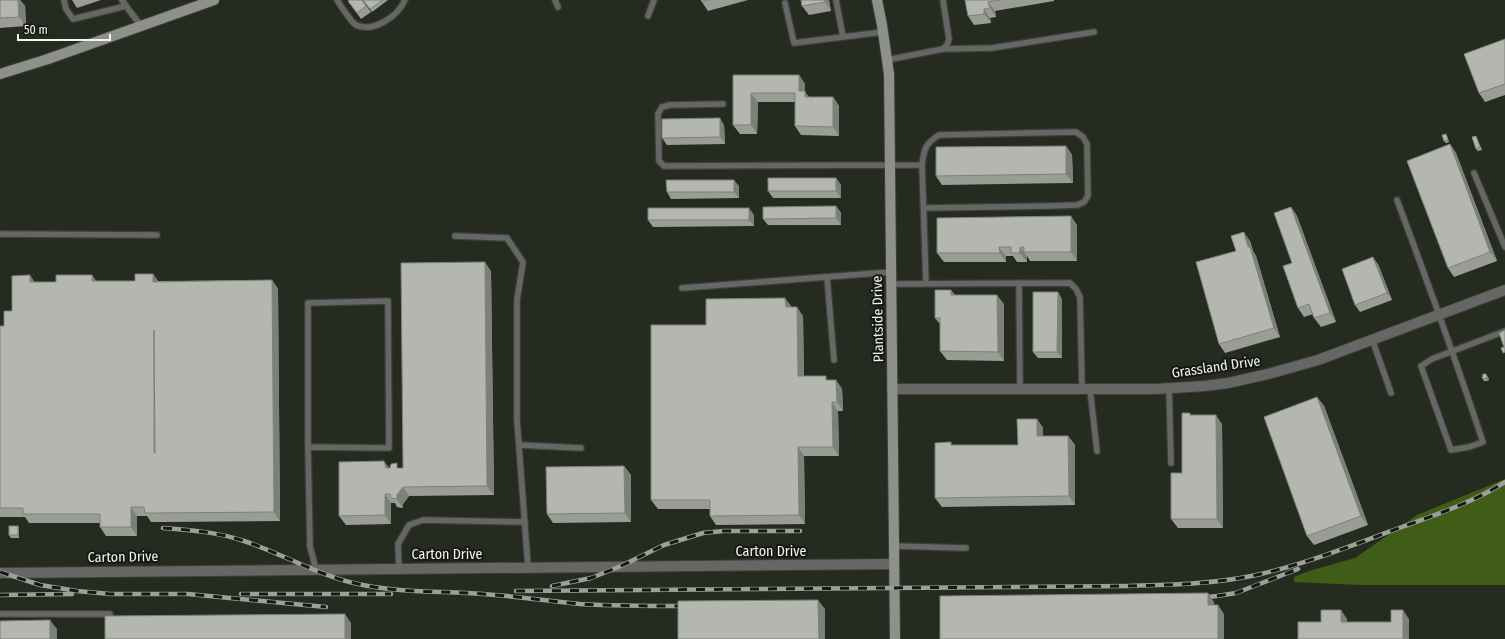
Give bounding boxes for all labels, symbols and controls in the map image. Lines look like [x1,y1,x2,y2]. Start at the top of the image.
scale bar [18,16,110,42]
text: 50 m [24,23,48,37]
street label: Plantside Drive [869,276,887,362]
street label: Grassland Drive [1171,352,1261,382]
street label: Carton Drive [736,543,806,560]
street label: Carton Drive [412,546,482,563]
street label: Carton Drive [87,548,159,566]

